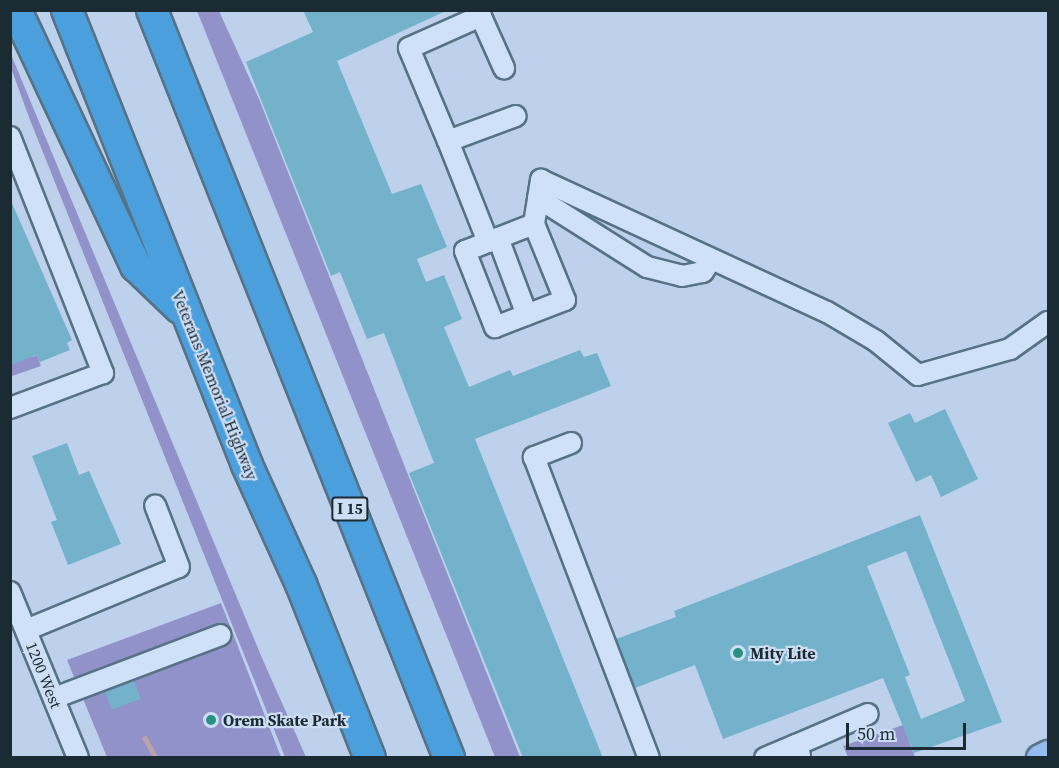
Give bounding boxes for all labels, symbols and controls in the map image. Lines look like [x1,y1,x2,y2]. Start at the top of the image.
street label: Veterans Memorial Highway [168,287,262,483]
road number: I 15 [330,497,370,521]
street label: 1200 West [22,639,66,711]
place label: Mity Lite [750,643,815,663]
marker: Mity Lite [731,646,745,660]
place label: Orem Skate Park [223,710,346,730]
scale bar [849,711,969,749]
marker: Orem Skate Park [204,713,218,727]
text: 50 m [857,721,895,746]

